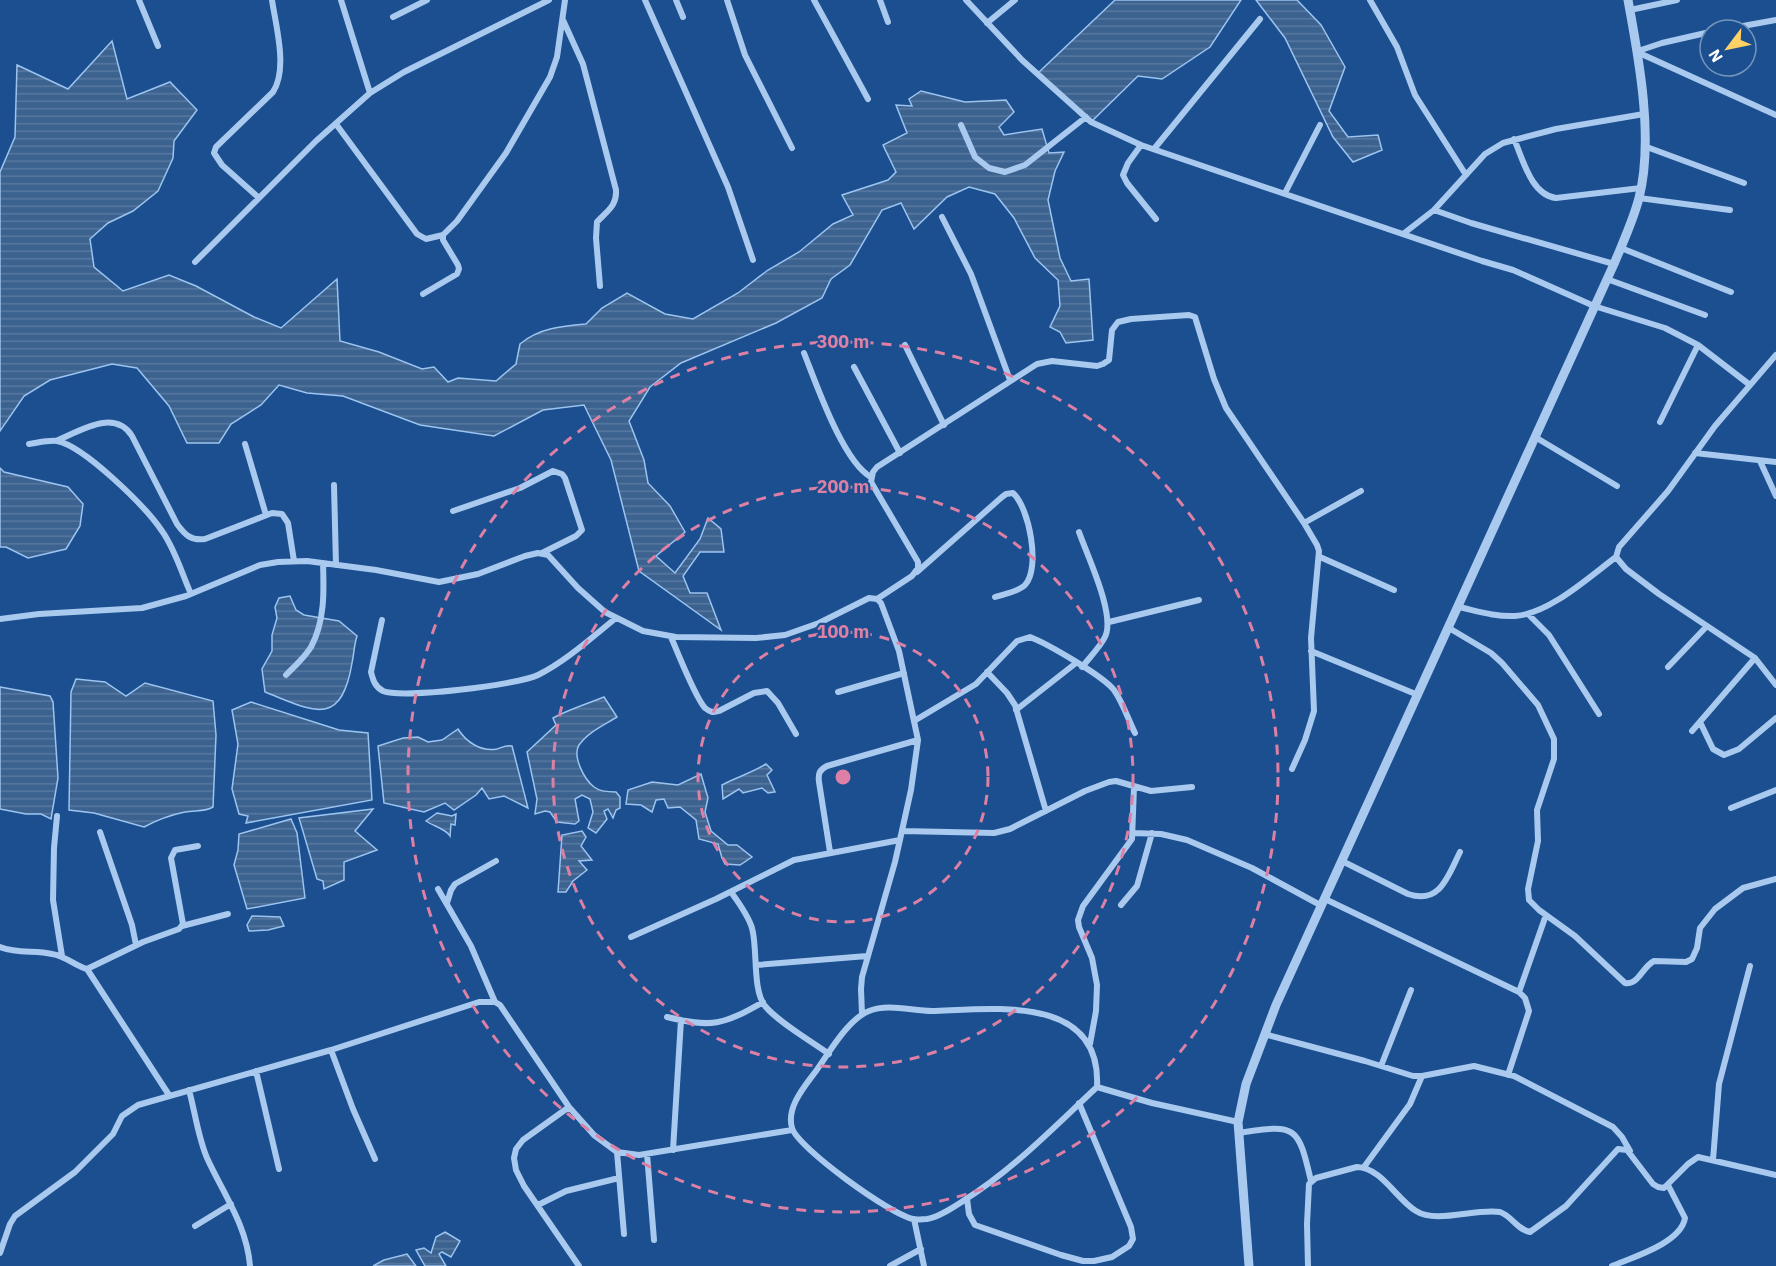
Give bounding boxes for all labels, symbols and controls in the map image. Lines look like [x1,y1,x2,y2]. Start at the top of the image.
north arrow [1698,18,1758,78]
text: N [1704,46,1727,66]
text: 300 m [817,330,869,353]
text: 200 m [817,475,869,498]
text: 100 m [817,620,869,643]
centre of rings [833,767,853,787]

